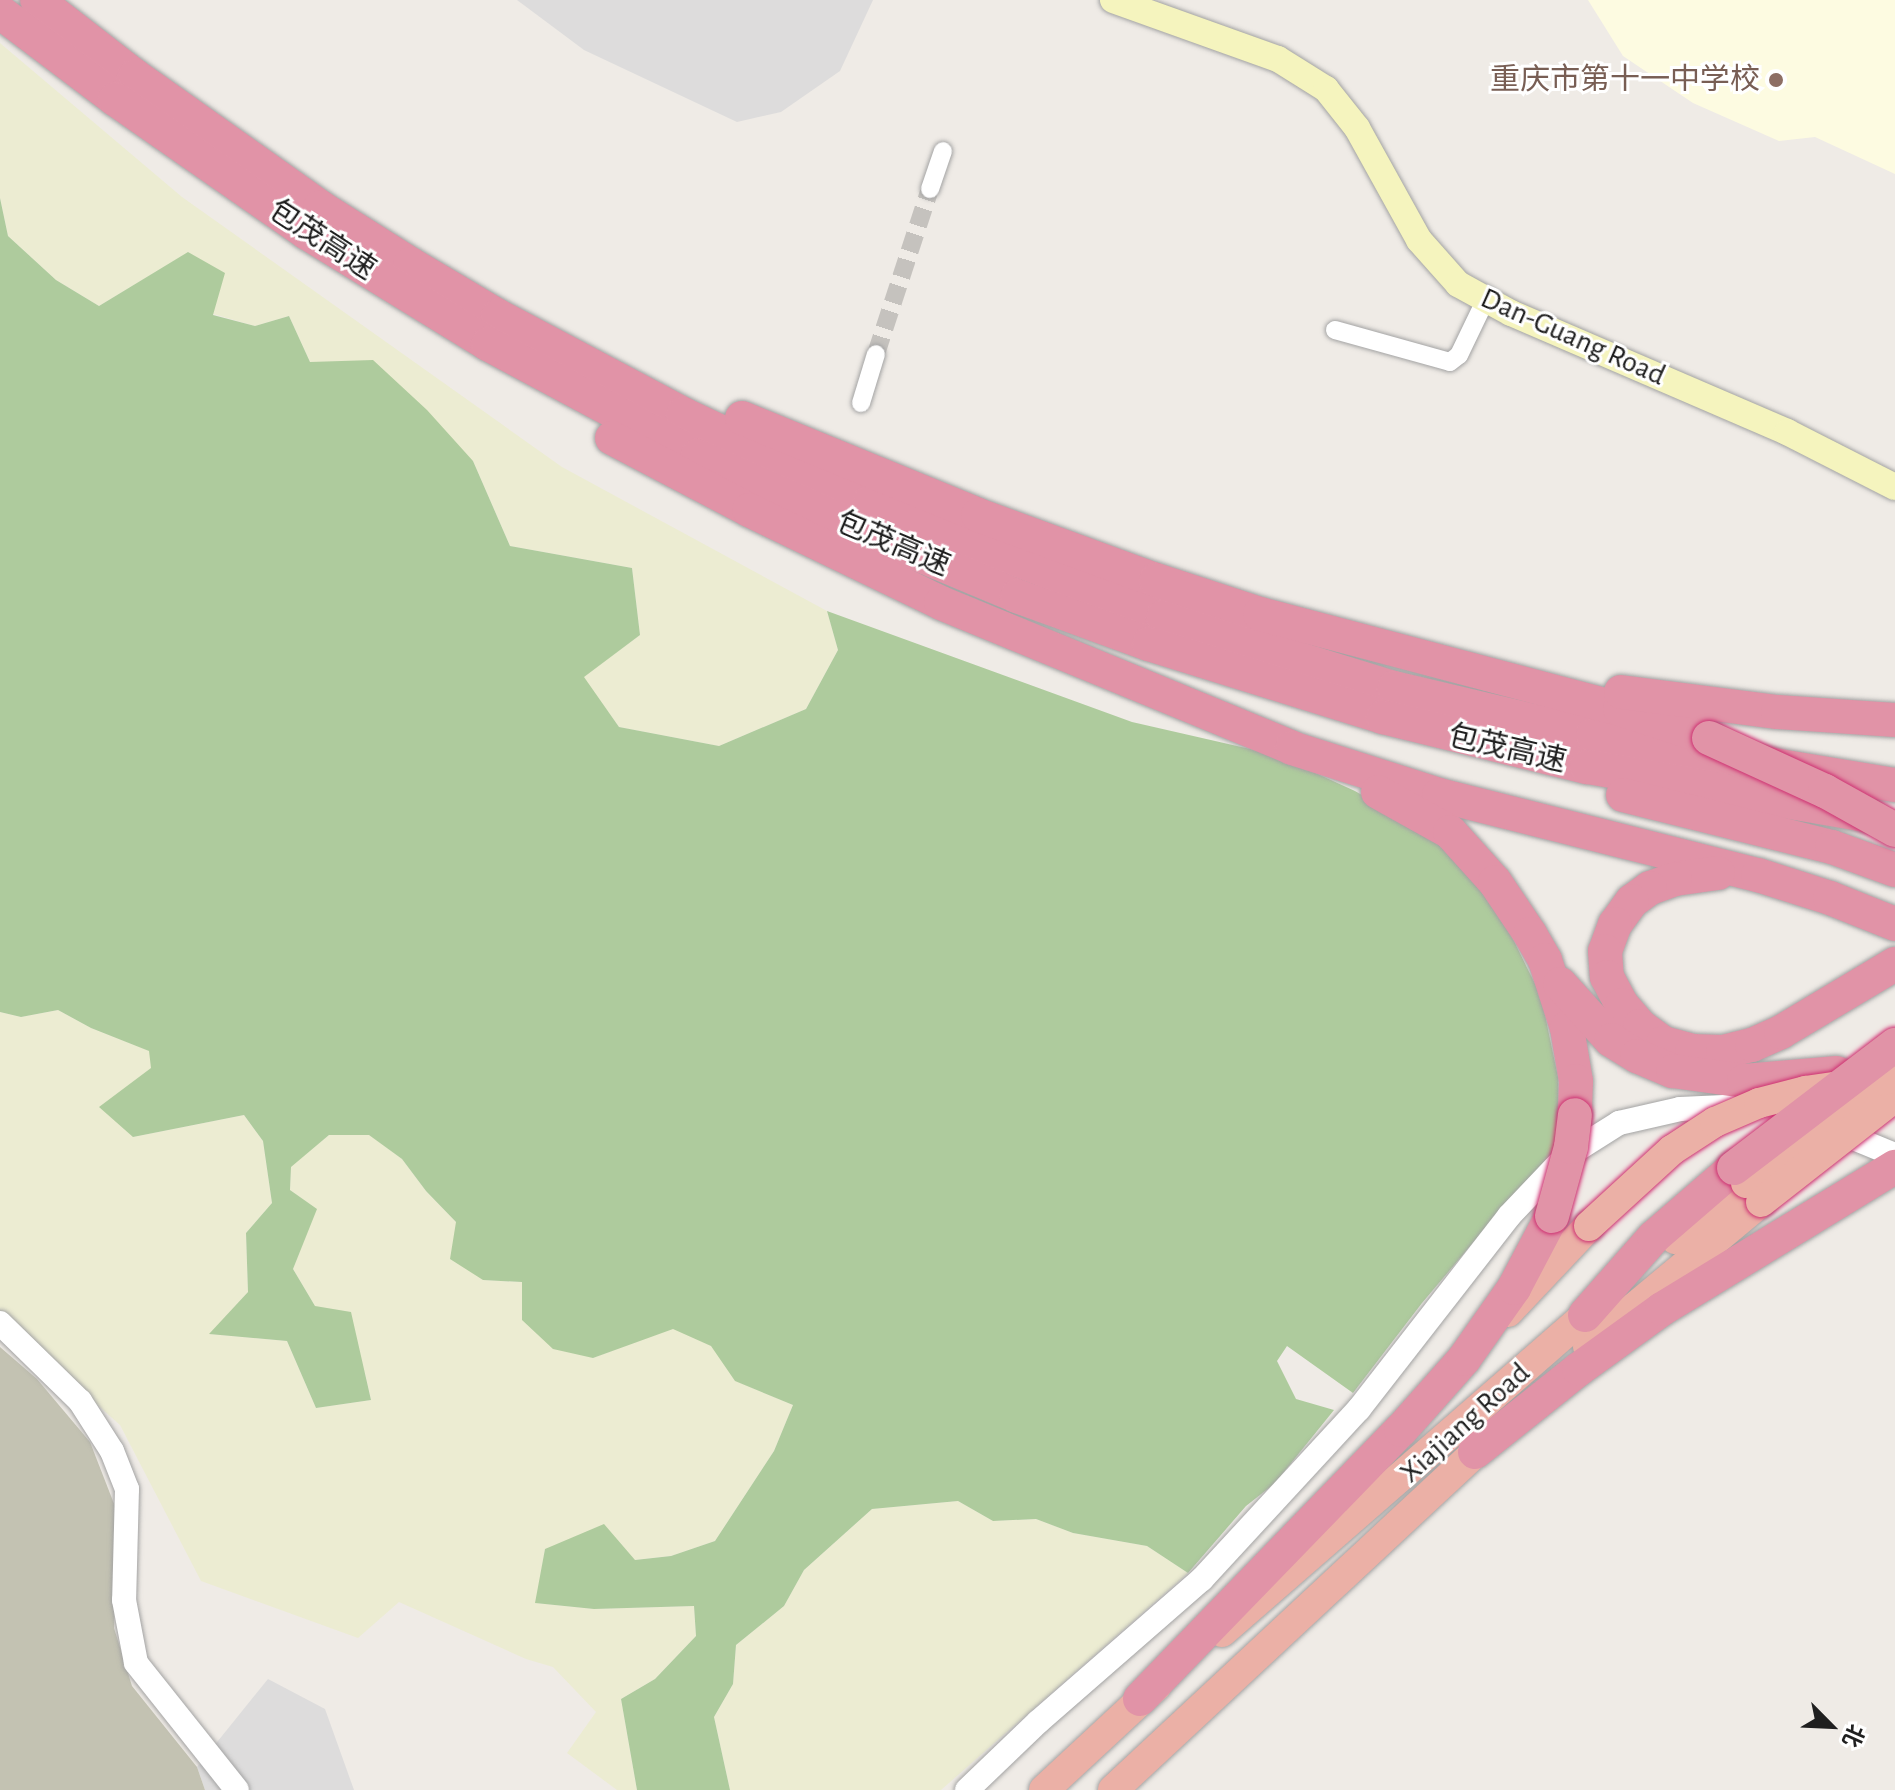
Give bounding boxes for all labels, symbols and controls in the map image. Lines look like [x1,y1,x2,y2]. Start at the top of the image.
place label: 重庆市第十一中学校 [1490,62,1760,98]
marker: 重庆市第十一中学校 [1767,71,1785,89]
street label: 包茂高速 [262,192,382,288]
street label: Dan-Guang Road [1475,280,1671,394]
street label: 包茂高速 [831,504,955,584]
street label: 包茂高速 [1444,718,1570,780]
street label: Xiajiang Road [1393,1355,1537,1491]
north arrow [1791,1686,1871,1766]
text: 北 [1838,1721,1867,1750]

